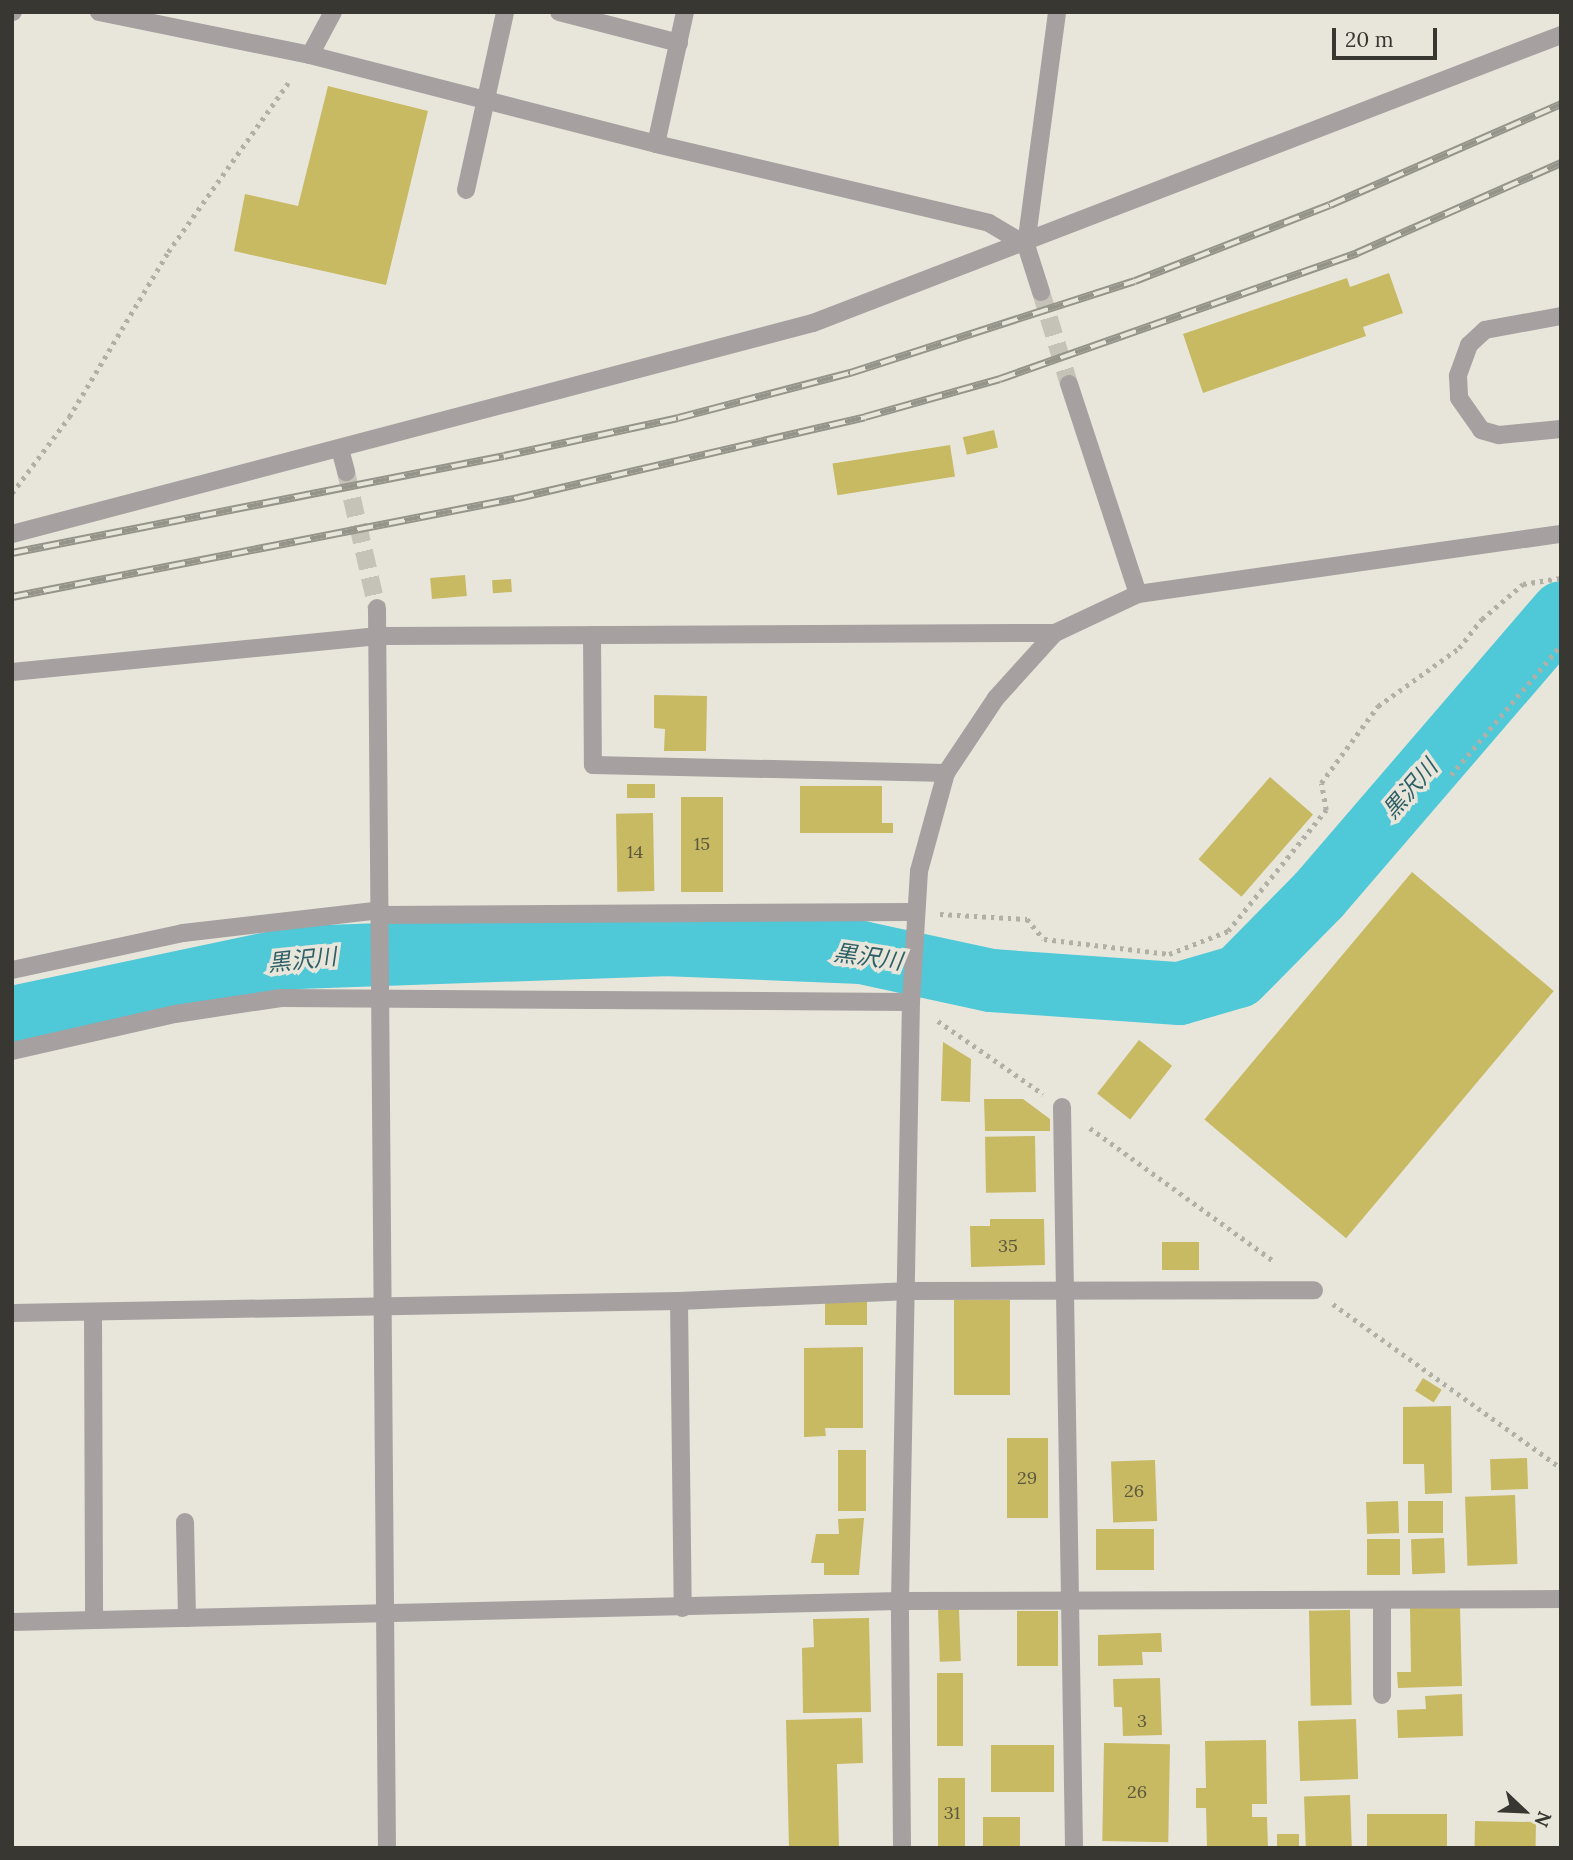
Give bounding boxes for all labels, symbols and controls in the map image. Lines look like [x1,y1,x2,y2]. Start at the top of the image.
scale bar [1335,14,1440,58]
text: 20 m [1345,26,1394,53]
water label: 黒沢川 [1377,754,1443,824]
house number: 15 [694,833,710,855]
house number: 14 [627,841,643,863]
water label: 黒沢川 [832,939,904,975]
water label: 黒沢川 [266,943,338,977]
house number: 35 [998,1235,1018,1257]
house number: 29 [1017,1467,1037,1489]
house number: 26 [1124,1480,1144,1502]
house number: 3 [1137,1710,1147,1732]
north arrow [1489,1776,1559,1846]
house number: 26 [1127,1781,1147,1803]
house number: 31 [944,1802,960,1824]
text: N [1529,1808,1557,1831]

